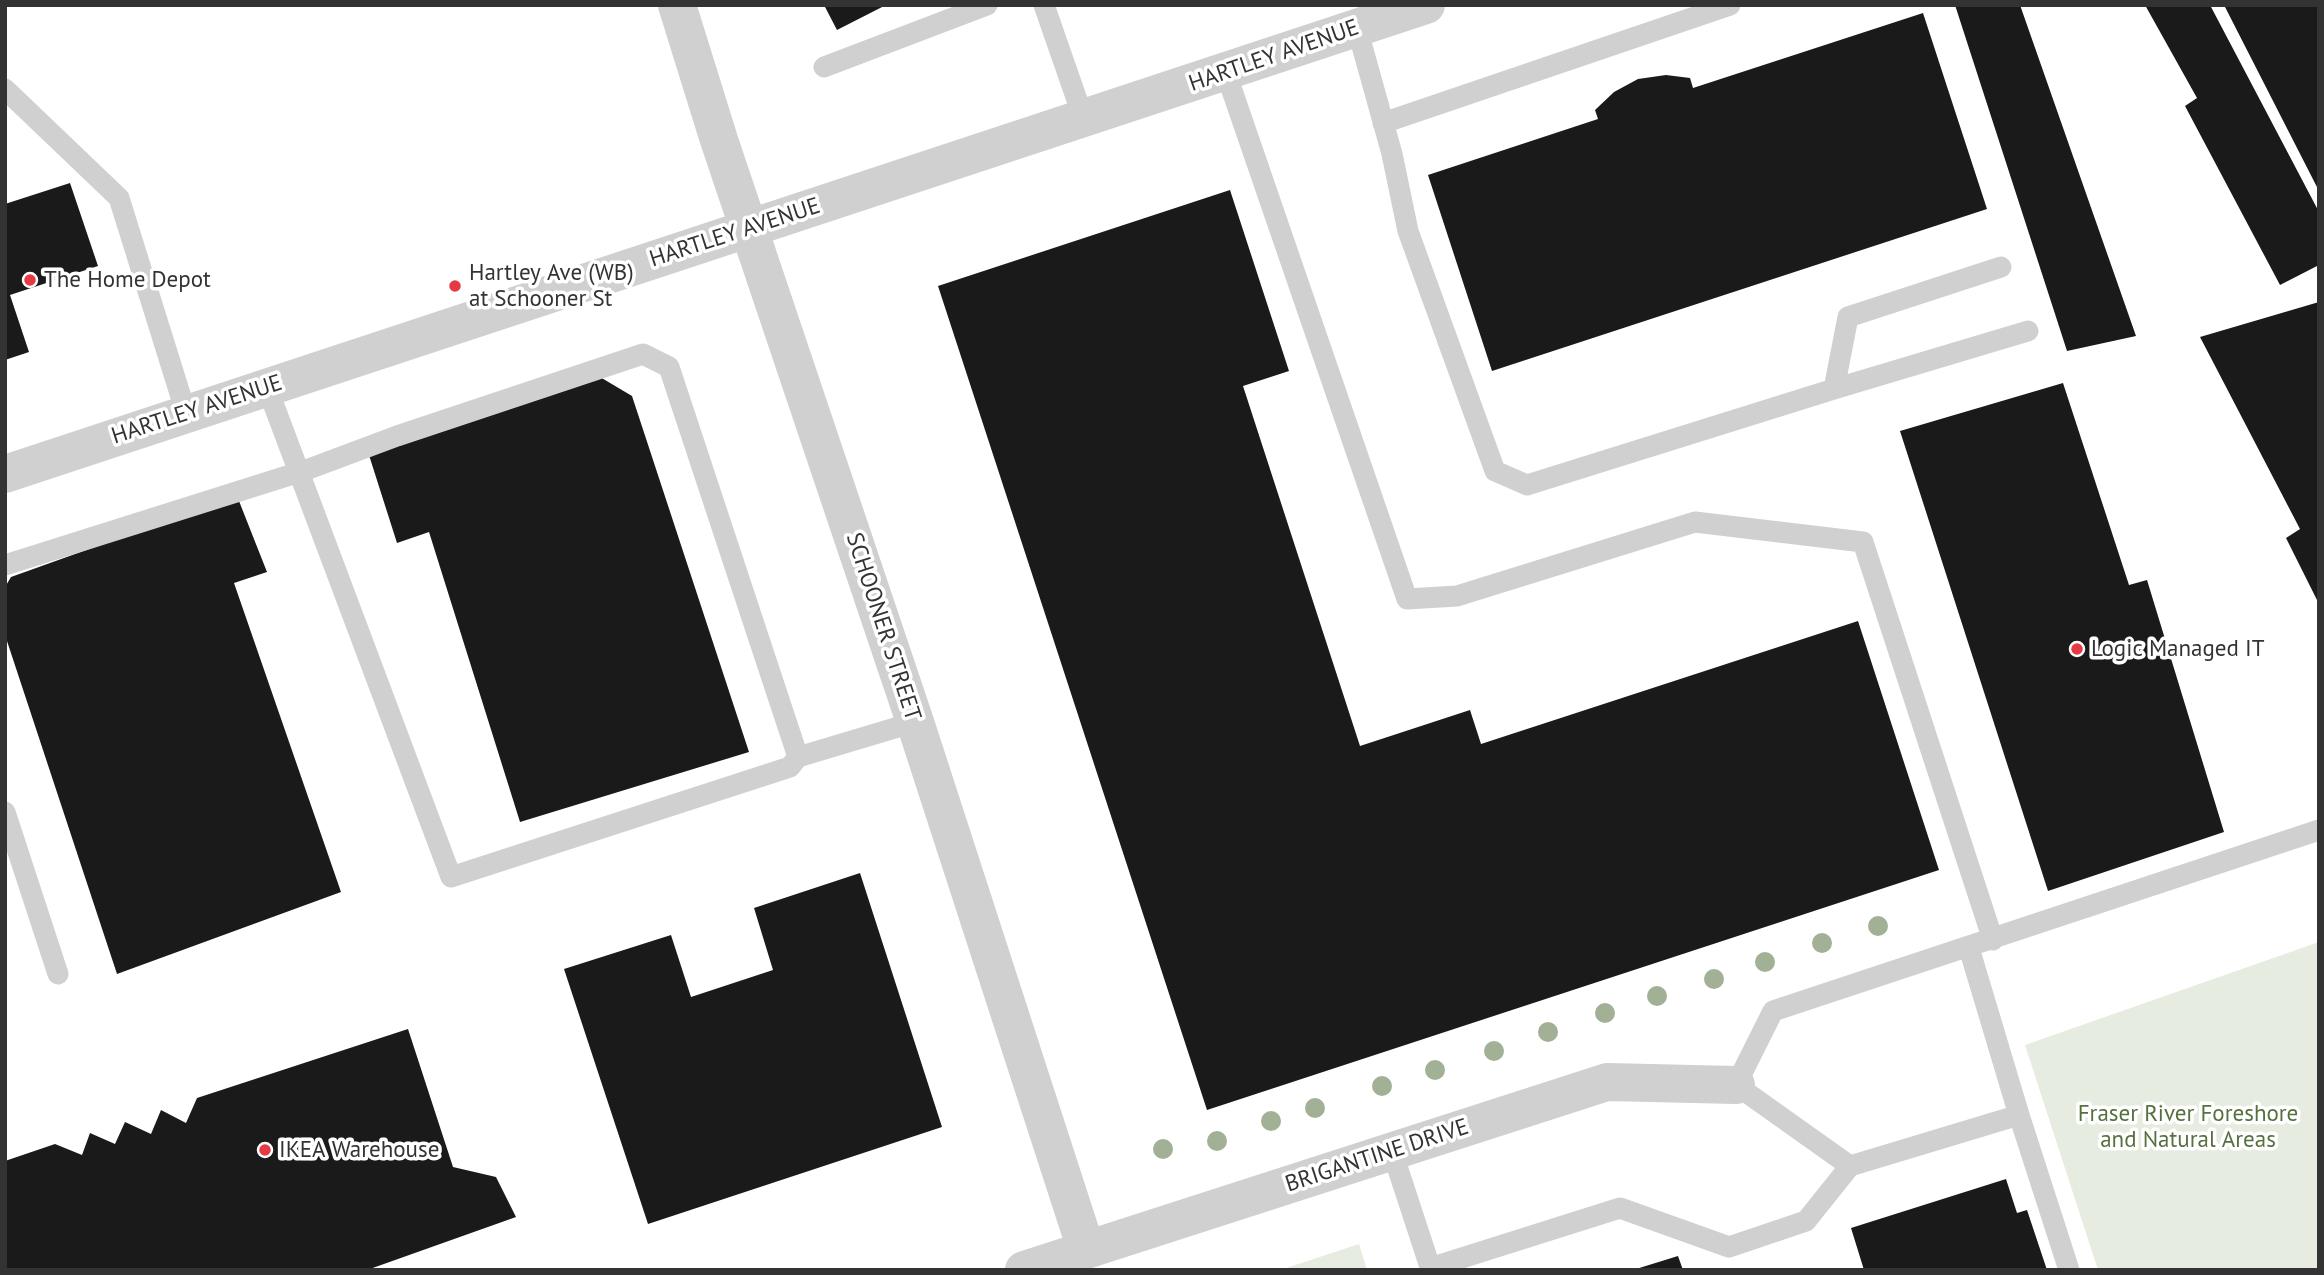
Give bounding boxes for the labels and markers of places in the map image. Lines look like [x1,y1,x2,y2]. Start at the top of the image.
place label: Hartley Ave (WB) at Schooner St [469,259,634,313]
place label: The Home Depot [44,266,211,294]
marker: The Home Depot [22,272,38,288]
marker: Hartley Ave (WB) at Schooner St [447,278,463,294]
place label: Logic Managed IT [2091,635,2264,663]
marker: Logic Managed IT [2069,641,2085,657]
place label: IKEA Warehouse [279,1136,439,1164]
marker: IKEA Warehouse [257,1142,273,1158]

